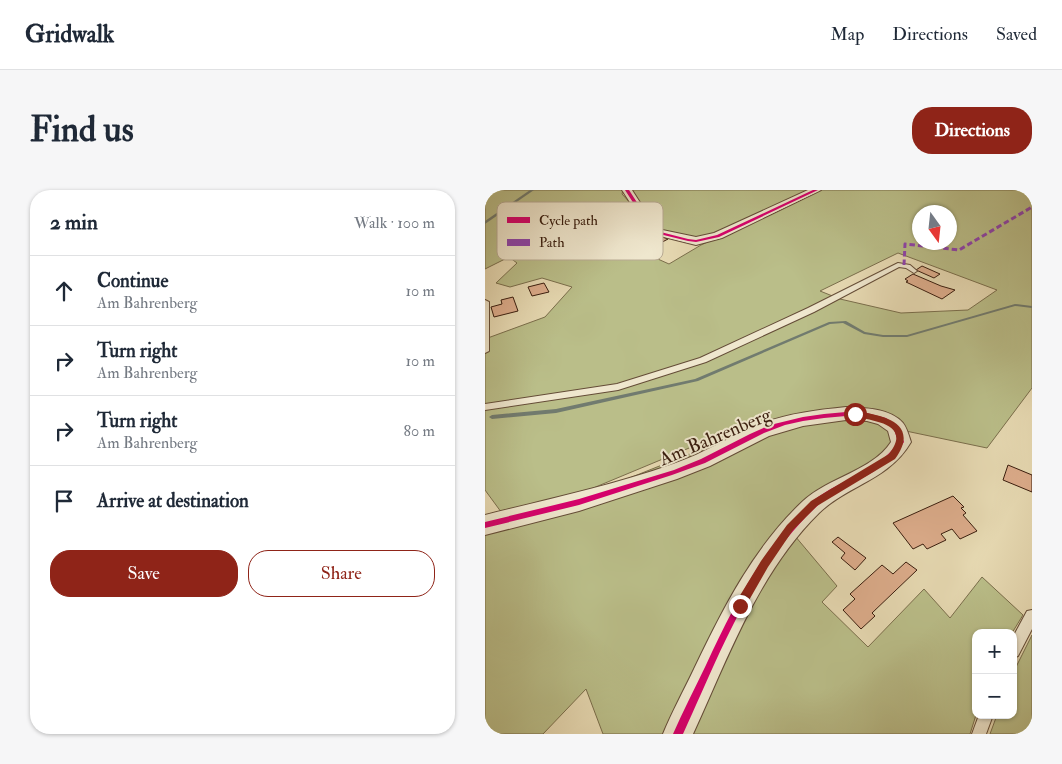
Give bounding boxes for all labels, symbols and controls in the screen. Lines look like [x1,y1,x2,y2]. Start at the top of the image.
text: Gridwalk [25,19,114,50]
text: Map [831,23,864,46]
text: Directions [892,23,968,46]
text: Saved [996,23,1037,46]
button: Directions [912,107,1032,154]
text: Find us [30,108,134,152]
legend [497,202,663,260]
north arrow [912,205,957,250]
text: 2 min [50,209,98,236]
text: Cycle path [539,212,599,230]
text: Walk · 100 m [354,213,435,233]
text: Path [539,234,565,251]
text: Continue [97,269,168,293]
icon: ahead [50,277,78,305]
text: 10 m [405,281,435,301]
text: Am Bahrenberg [97,293,198,313]
text: Turn right [97,339,177,363]
icon: right [50,347,78,375]
text: 10 m [405,351,435,371]
text: Am Bahrenberg [97,363,198,383]
street label: Am Bahrenberg [654,402,775,472]
route start [844,403,867,426]
text: Turn right [97,409,177,433]
icon: right [50,417,78,445]
text: 80 m [404,421,435,441]
text: Am Bahrenberg [97,433,198,453]
icon: arrive [50,487,78,515]
text: Arrive at destination [97,489,249,513]
button: Save [50,550,238,597]
button: Share [248,550,435,597]
route end [729,595,752,618]
map controls [972,629,1017,719]
button: + [972,629,1017,674]
button: − [972,674,1017,719]

